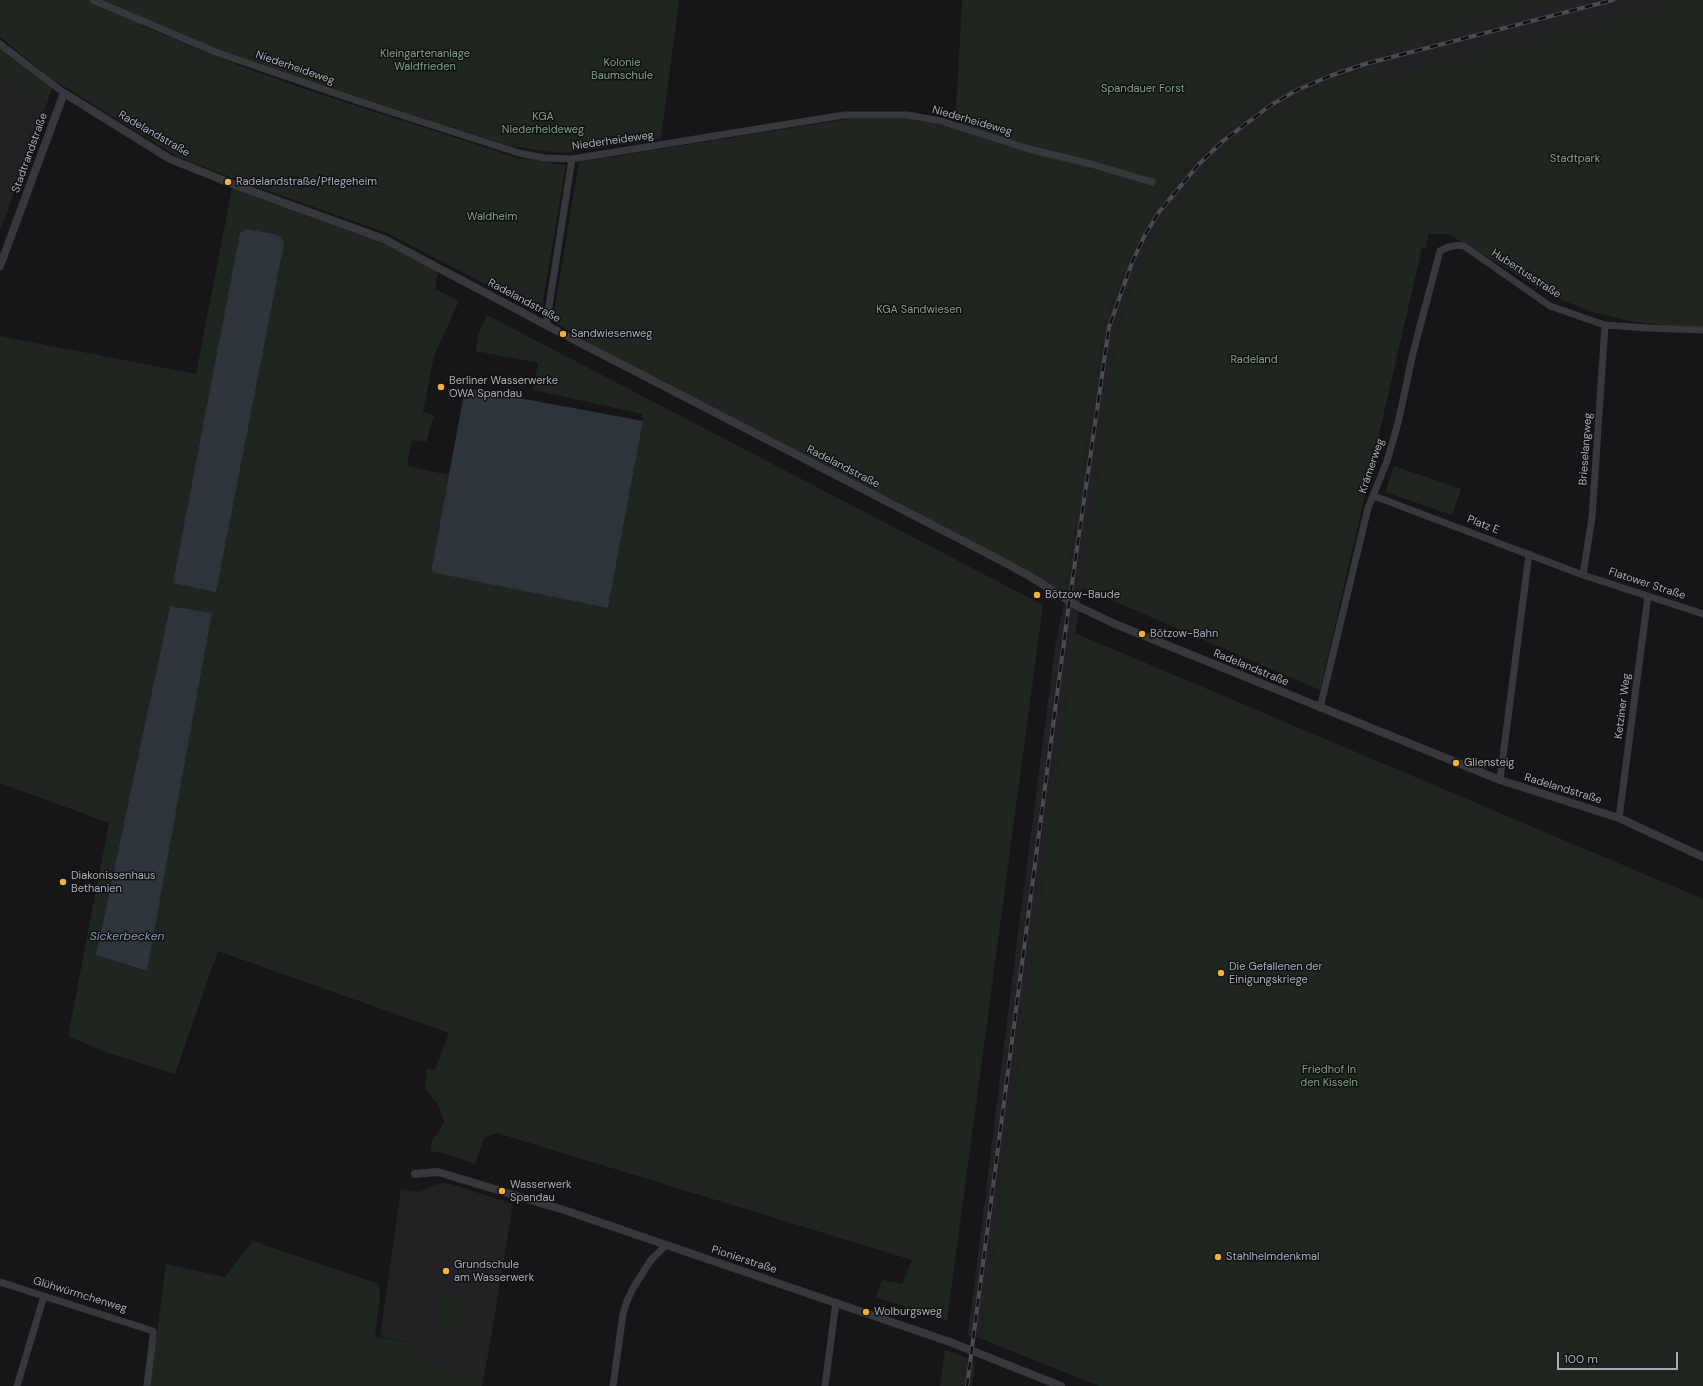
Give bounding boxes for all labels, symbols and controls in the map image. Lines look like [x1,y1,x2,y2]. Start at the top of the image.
park label: Kleingartenanlage Waldfrieden [380,47,470,73]
street label: Niederheideweg [254,48,336,88]
park label: Kolonie Baumschule [591,56,653,82]
park label: Spandauer Forst [1101,82,1185,96]
street label: Niederheideweg [931,103,1013,139]
street label: Radelandstraße [116,108,192,160]
park label: KGA Niederheideweg [502,110,584,136]
street label: Stadtrandstraße [9,111,51,195]
street label: Niederheideweg [571,129,655,153]
park label: Stadtpark [1550,152,1600,166]
place label: Radelandstraße/Pflegeheim [236,175,377,189]
marker: Radelandstraße/Pflegeheim [223,177,233,187]
park label: Waldheim [467,210,517,224]
street label: Hubertusstraße [1489,247,1563,301]
street label: Radelandstraße [486,276,562,326]
park label: KGA Sandwiesen [876,303,962,317]
place label: Sandwiesenweg [571,327,652,341]
marker: Sandwiesenweg [558,329,568,339]
park label: Radeland [1230,353,1278,367]
place label: Berliner Wasserwerke OWA Spandau [449,374,558,400]
marker: Berliner Wasserwerke OWA Spandau [436,382,446,392]
street label: Brieselangweg [1577,412,1595,486]
street label: Krämerweg [1356,437,1388,495]
street label: Radelandstraße [804,443,882,491]
street label: Platz E [1465,513,1501,537]
street label: Flatower Straße [1607,565,1687,603]
place label: Bötzow-Baude [1045,588,1120,602]
marker: Bötzow-Baude [1032,590,1042,600]
place label: Bötzow-Bahn [1150,627,1218,641]
marker: Bötzow-Bahn [1137,629,1147,639]
street label: Radelandstraße [1211,647,1291,689]
street label: Ketziner Weg [1612,672,1634,740]
place label: Gliensteig [1464,756,1514,770]
marker: Gliensteig [1451,758,1461,768]
street label: Radelandstraße [1523,771,1603,807]
place label: Diakonissenhaus Bethanien [71,869,156,895]
marker: Diakonissenhaus Bethanien [58,877,68,887]
water label: Sickerbecken [90,930,164,944]
place label: Die Gefallenen der Einigungskriege [1229,960,1323,986]
marker: Die Gefallenen der Einigungskriege [1216,968,1226,978]
park label: Friedhof In den Kisseln [1300,1063,1358,1089]
place label: Wasserwerk Spandau [510,1178,572,1204]
marker: Wasserwerk Spandau [497,1186,507,1196]
street label: Pionierstraße [710,1243,778,1277]
place label: Stahlhelmdenkmal [1226,1250,1320,1264]
marker: Stahlhelmdenkmal [1213,1252,1223,1262]
place label: Grundschule am Wasserwerk [454,1258,534,1284]
marker: Grundschule am Wasserwerk [441,1266,451,1276]
street label: Glühwürmchenweg [31,1274,129,1316]
place label: Wolburgsweg [874,1305,942,1319]
marker: Wolburgsweg [861,1307,871,1317]
scale bar [1559,1344,1680,1370]
text: 100 m [1564,1351,1598,1367]

